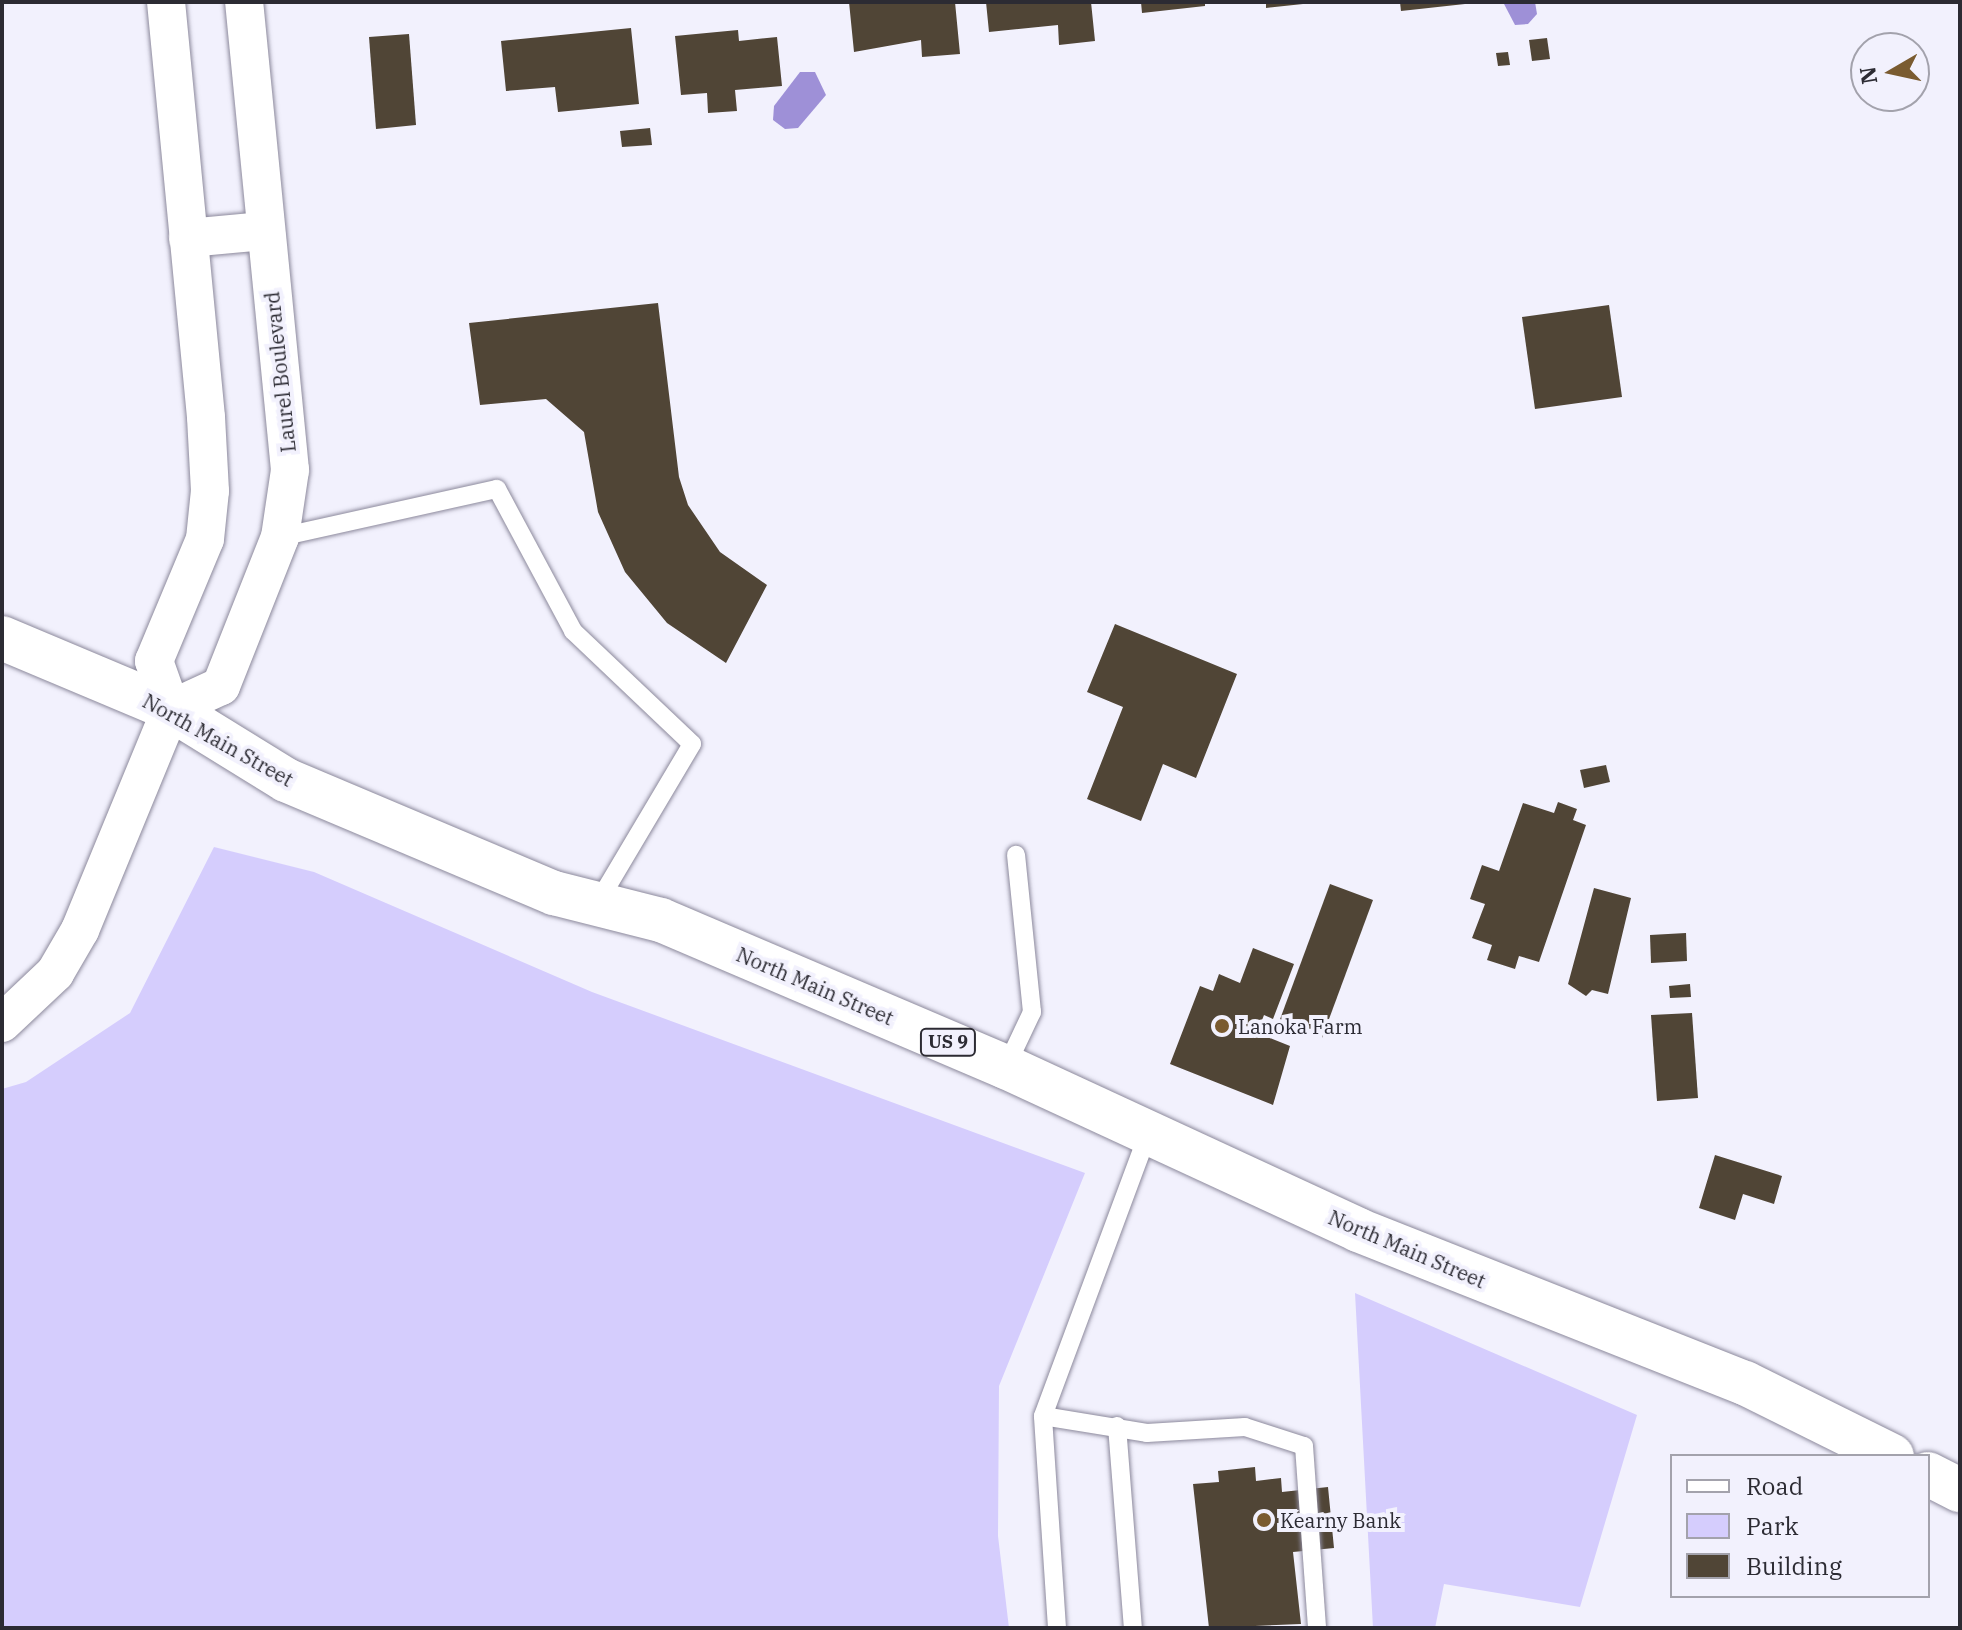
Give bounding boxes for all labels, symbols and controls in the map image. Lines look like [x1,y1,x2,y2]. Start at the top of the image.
north arrow [1850,32,1930,112]
text: N [1852,65,1883,86]
street label: Laurel Boulevard [260,290,300,454]
street label: North Main Street [139,689,297,791]
street label: North Main Street [733,942,897,1030]
place label: Lanoka Farm [1238,1014,1363,1038]
marker: Lanoka Farm [1213,1017,1231,1035]
road number: US 9 [918,1028,978,1056]
street label: North Main Street [1325,1205,1489,1293]
legend [1670,1454,1930,1598]
text: Road [1746,1470,1803,1502]
place label: Kearny Bank [1280,1508,1401,1532]
text: Park [1746,1510,1798,1542]
marker: Kearny Bank [1255,1511,1273,1529]
text: Building [1746,1550,1842,1582]

